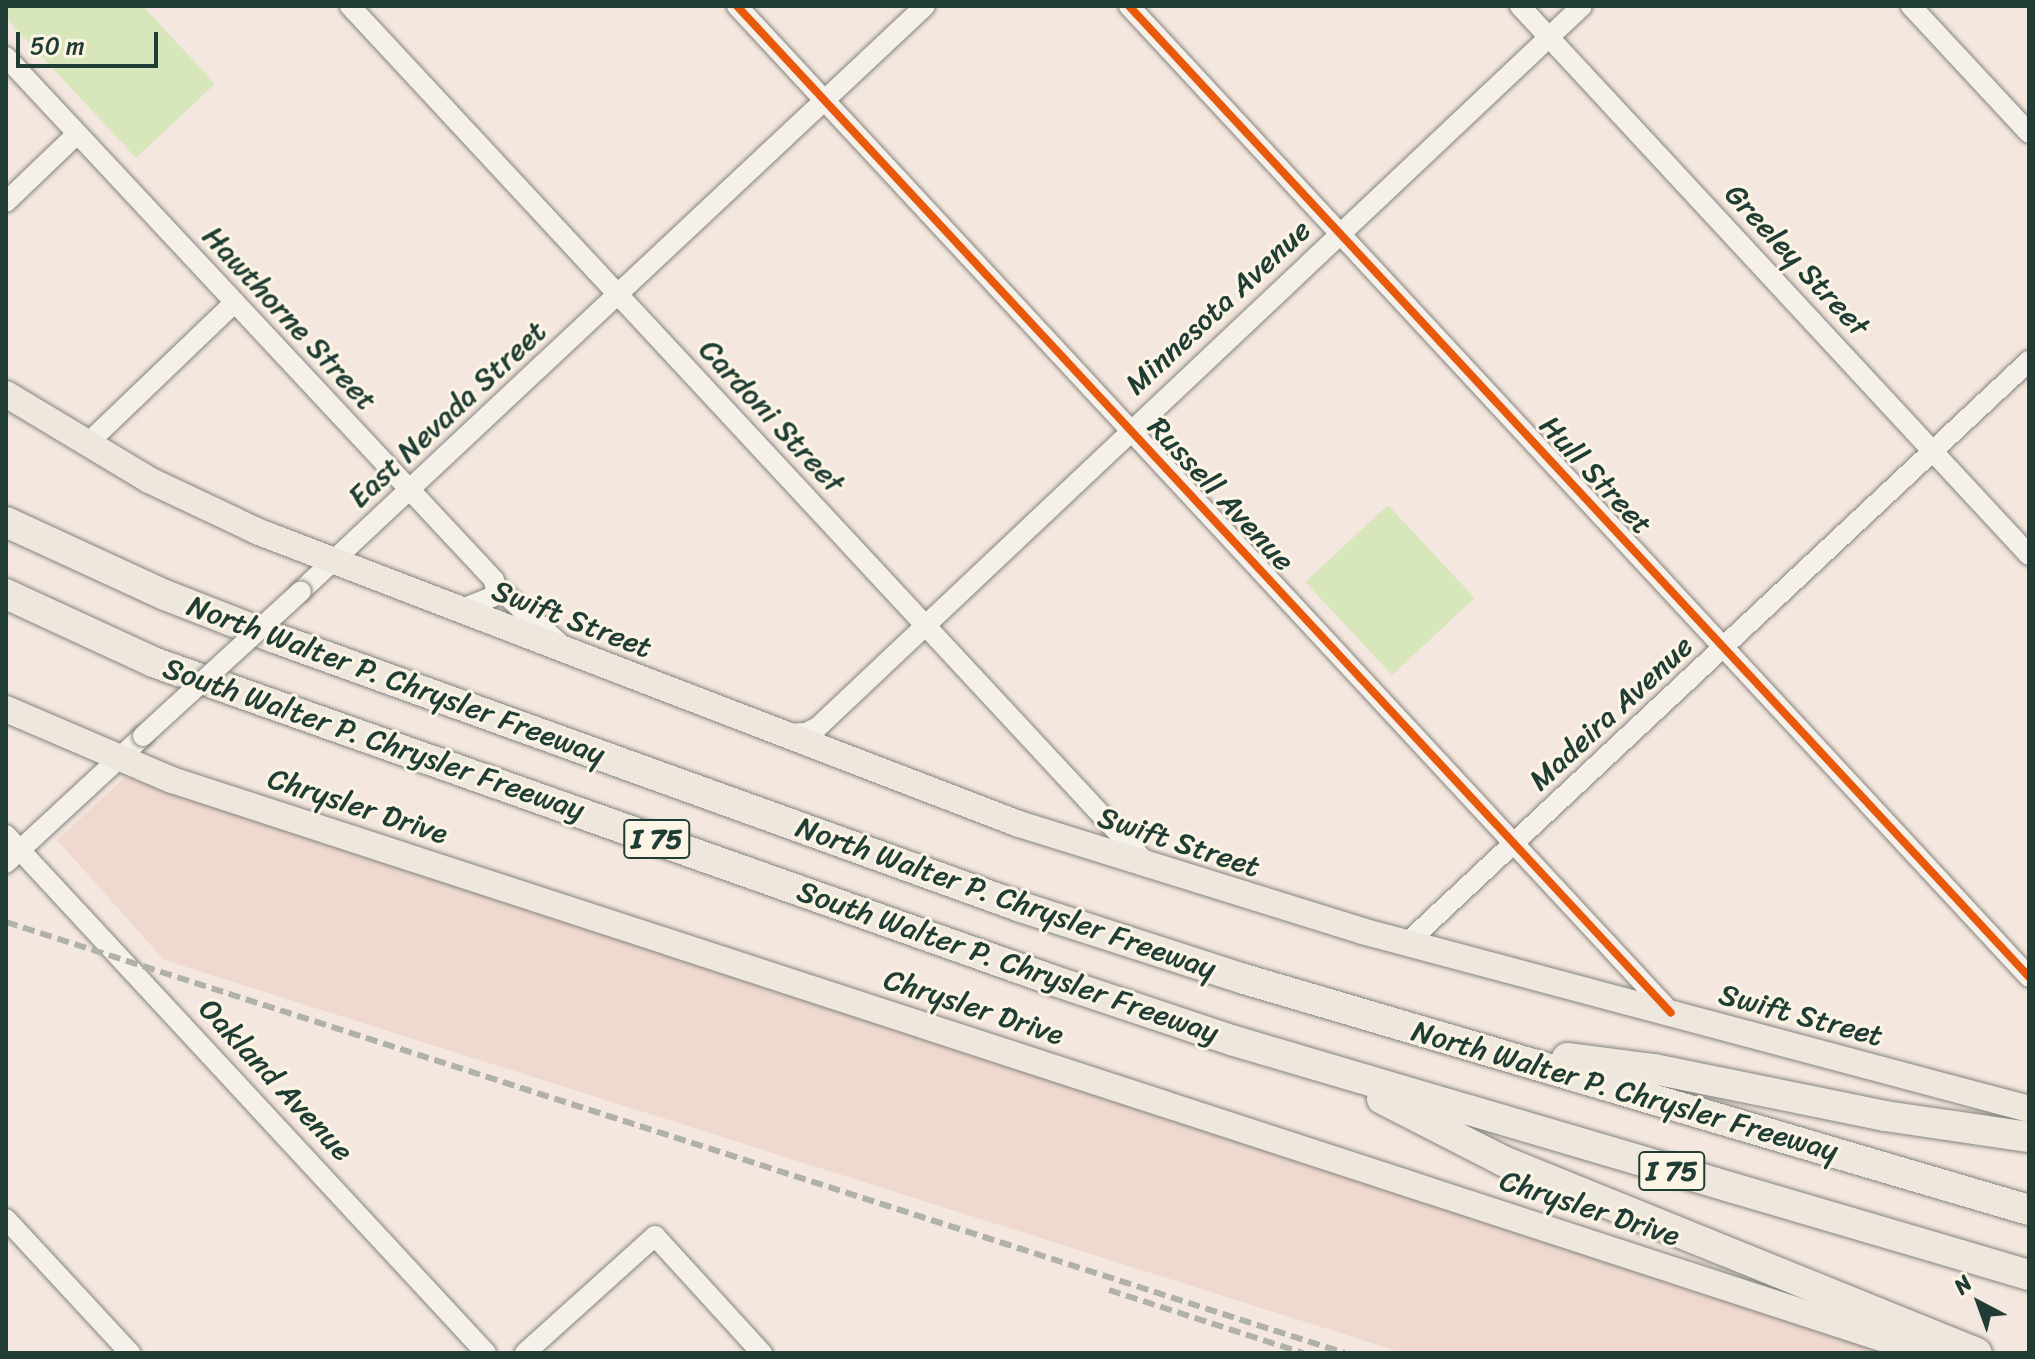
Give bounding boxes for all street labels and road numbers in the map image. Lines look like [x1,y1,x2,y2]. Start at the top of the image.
street label: Greeley Street [1717,176,1877,344]
street label: Minnesota Avenue [1118,212,1318,402]
street label: Hawthorne Street [195,218,385,418]
street label: East Nevada Street [341,313,553,515]
street label: Cardoni Street [692,332,852,500]
street label: Hull Street [1532,408,1660,542]
street label: Russell Avenue [1140,409,1302,579]
street label: Swift Street [487,572,657,666]
street label: North Walter P. Chrysler Freeway [182,587,610,773]
street label: Madeira Avenue [1522,628,1700,798]
street label: South Walter P. Chrysler Freeway [158,650,590,828]
street label: Chrysler Drive [263,760,453,852]
street label: Swift Street [1093,799,1265,885]
street label: North Walter P. Chrysler Freeway [791,809,1221,987]
road number: I 75 [623,815,691,863]
street label: South Walter P. Chrysler Freeway [792,873,1224,1051]
street label: Chrysler Drive [879,961,1069,1053]
street label: Swift Street [1715,976,1887,1054]
street label: Oakland Avenue [191,991,361,1169]
street label: North Walter P. Chrysler Freeway [1407,1013,1843,1169]
road number: I 75 [1638,1147,1706,1195]
street label: Chrysler Drive [1495,1162,1685,1254]

